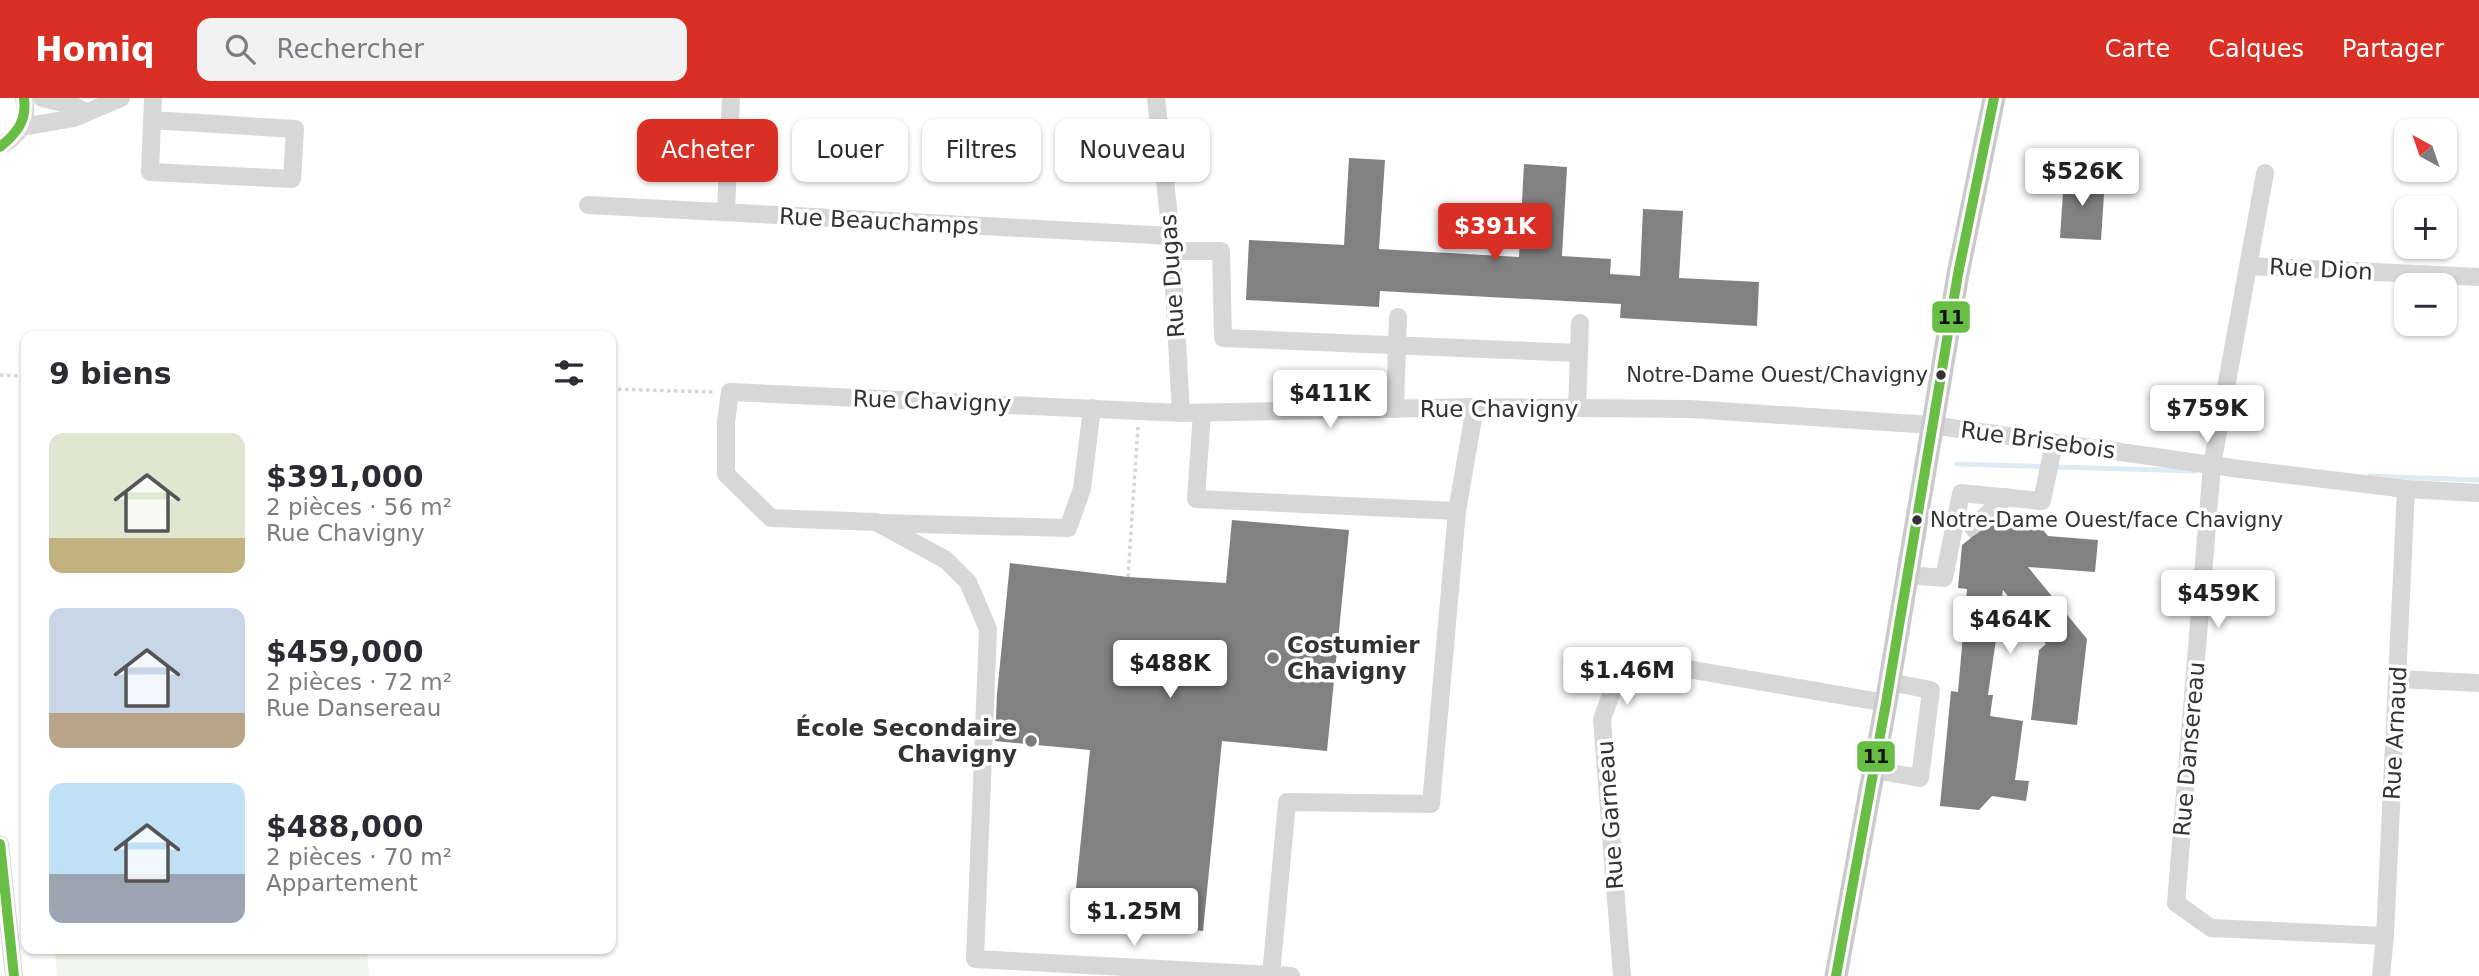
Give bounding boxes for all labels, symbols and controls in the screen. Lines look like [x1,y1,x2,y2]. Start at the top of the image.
search box [197,18,687,81]
text: Homiq [35,30,155,69]
icon: search [221,30,259,68]
text: Rechercher [277,34,424,64]
text: Carte [2105,35,2170,63]
text: Calques [2208,35,2304,63]
text: Partager [2342,35,2444,63]
chip: Acheter [637,119,778,182]
chip: Louer [792,119,908,182]
chip: Filtres [922,119,1041,182]
chip: Nouveau [1055,119,1210,182]
north arrow [2394,119,2457,182]
map controls [2394,119,2457,336]
pin: $526K [2033,148,2131,208]
text: $526K [2041,158,2123,184]
button: + [2394,196,2457,259]
street label: Rue Beauchamps [779,203,979,239]
pin: $391K [1446,204,1544,263]
street label: Rue Dugas [1155,213,1189,339]
text: $391K [1454,213,1536,239]
street label: Rue Dion [2269,253,2373,285]
button: − [2394,273,2457,336]
line badge: 11 [1931,300,1971,334]
text: 11 [1938,306,1964,328]
icon: filters [550,354,588,392]
text: 9 biens [49,356,172,391]
place label: Notre-Dame Ouest/Chavigny [1626,363,1928,387]
marker: Notre-Dame Ouest/Chavigny [1934,368,1948,382]
pin: $411K [1281,370,1379,430]
text: $411K [1289,380,1371,406]
street label: Rue Chavigny [852,385,1012,417]
pin: $759K [2158,386,2256,445]
text: $759K [2166,395,2248,421]
street label: Rue Chavigny [1420,396,1578,422]
street label: Rue Brisebois [1959,416,2117,464]
text: $391,000 [266,459,424,494]
icon: home [105,461,189,545]
text: 2 pièces · 56 m² [266,494,452,520]
place label: Notre-Dame Ouest/face Chavigny [1930,508,2283,532]
marker: Notre-Dame Ouest/face Chavigny [1910,513,1924,527]
text: Rue Chavigny [266,520,425,546]
pin: $459K [2169,570,2267,630]
text: $459K [2177,580,2259,606]
pin: $464K [1961,596,2059,656]
text: $464K [1969,606,2051,632]
place label: Costumier Chavigny [1287,632,1420,684]
text: $459,000 [266,634,424,669]
icon: home [105,636,189,720]
pin: $488K [1121,640,1219,700]
pin: $1.46M [1570,648,1684,707]
text: $488K [1129,650,1211,676]
marker: Costumier Chavigny [1265,650,1281,666]
text: $1.46M [1579,657,1675,683]
street label: Rue Dansereau [2168,661,2210,837]
street label: Rue Arnaud [2379,666,2411,800]
text: 2 pièces · 72 m² [266,669,452,695]
text: Rue Dansereau [266,695,441,721]
place label: École Secondaire Chavigny [796,714,1017,767]
marker: École Secondaire Chavigny [1023,733,1039,749]
street label: Rue Garneau [1592,740,1628,890]
line badge: 11 [1856,740,1896,773]
text: 11 [1863,745,1889,767]
text: $488,000 [266,809,424,844]
icon: home [105,811,189,895]
text: 2 pièces · 70 m² [266,844,452,870]
text: Appartement [266,870,418,896]
pin: $1.25M [1077,888,1191,948]
text: $1.25M [1086,898,1182,924]

